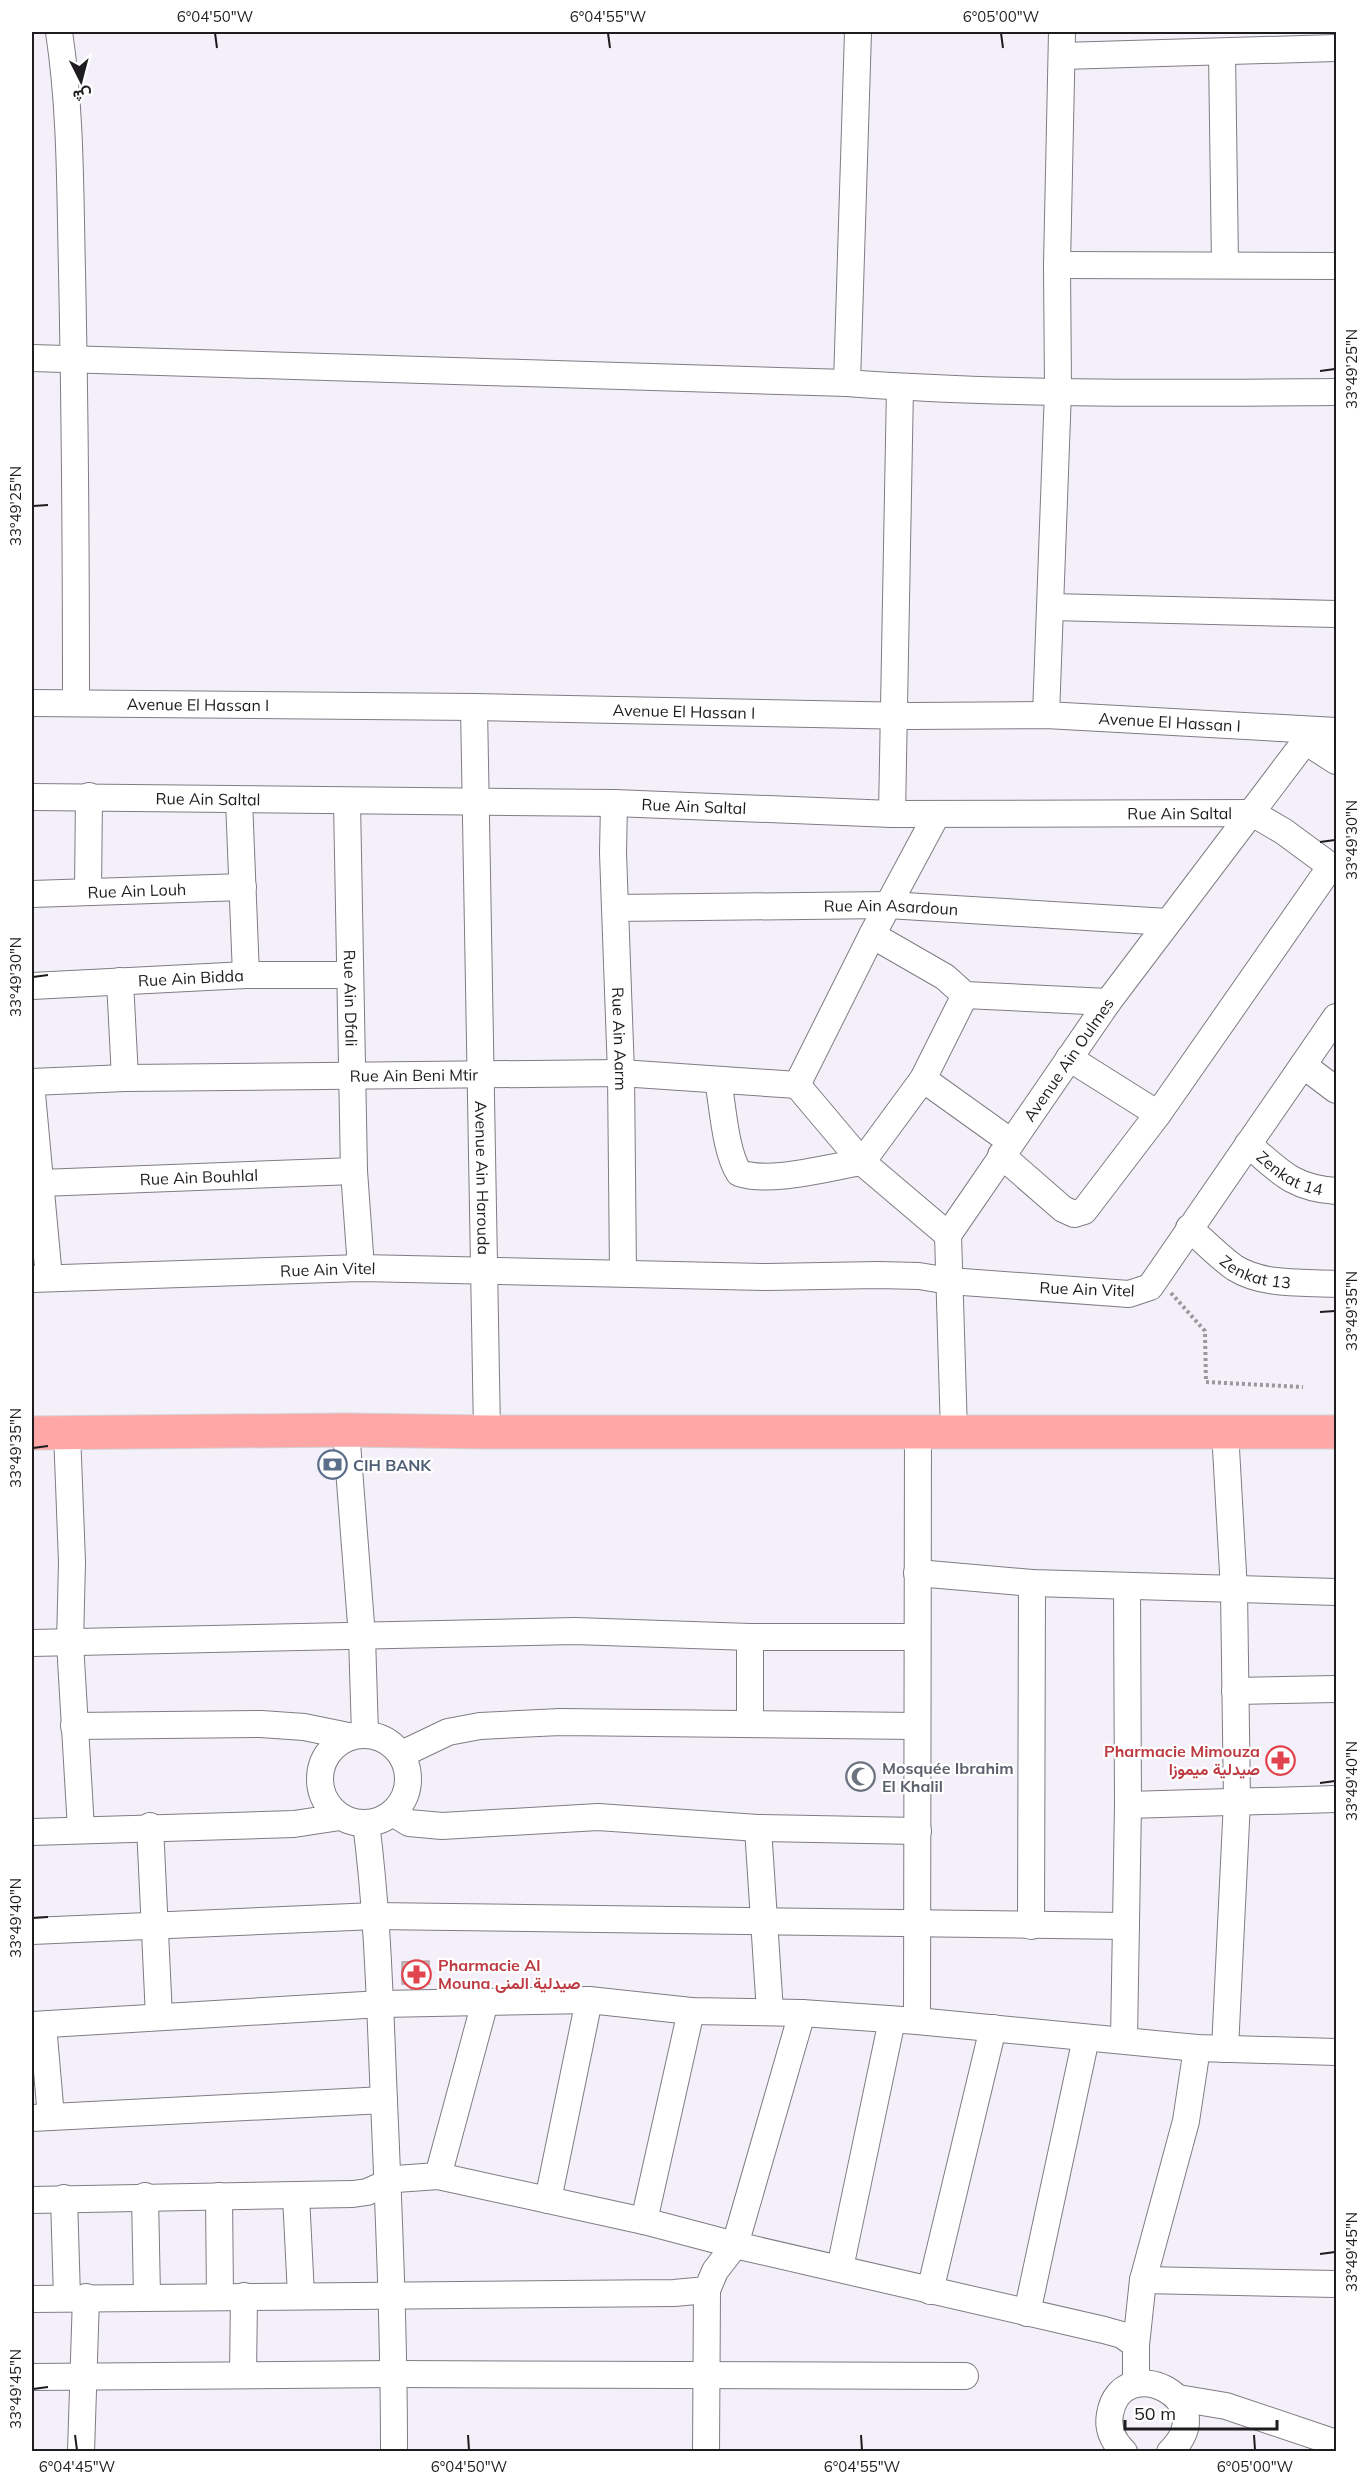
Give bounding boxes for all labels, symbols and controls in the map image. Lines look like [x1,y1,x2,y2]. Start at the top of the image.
text: 6°04'50"W [177,7,254,26]
text: 6°04'55"W [570,7,647,26]
text: 6°05'00"W [963,7,1040,26]
north arrow [51,51,111,111]
text: ش [72,85,93,107]
text: 33°49'25"N [1342,329,1361,409]
text: 33°49'25"N [6,466,25,546]
street label: Avenue El Hassan I [127,694,269,715]
street label: Avenue El Hassan I [612,700,755,723]
street label: Avenue El Hassan I [1098,708,1241,736]
street label: Rue Ain Saltal [155,788,260,809]
street label: Rue Ain Saltal [641,794,747,818]
text: 33°49'30"N [1342,800,1361,880]
street label: Rue Ain Saltal [1127,803,1232,823]
street label: Rue Ain Louh [87,879,187,902]
street label: Rue Ain Asardoun [824,895,959,919]
text: 33°49'30"N [6,937,25,1017]
street label: Rue Ain Dfali [340,949,362,1047]
street label: Rue Ain Bidda [137,965,244,991]
street label: Rue Ain Aarm [608,987,631,1091]
street label: Avenue Ain Oulmes [1019,994,1118,1125]
street label: Rue Ain Beni Mtir [350,1064,478,1086]
street label: Avenue Ain Harouda [471,1101,494,1255]
street label: Zenkat 14 [1253,1147,1325,1199]
street label: Rue Ain Bouhlal [139,1165,258,1189]
street label: Zenkat 13 [1216,1250,1291,1292]
street label: Rue Ain Vitel [280,1258,376,1281]
text: 33°49'35"N [1342,1271,1361,1351]
street label: Rue Ain Vitel [1039,1277,1135,1301]
text: 33°49'35"N [6,1408,25,1488]
bank icon: CIH BANK [316,1449,348,1481]
place label: CIH BANK [353,1455,432,1475]
place label: Pharmacie Mimouza صيدلية ميموزا [1104,1741,1260,1780]
text: 33°49'40"N [1342,1741,1361,1821]
pharmacy icon: Pharmacie Mimouza صيدلية ميموزا [1265,1744,1297,1776]
place label: Mosquée Ibrahim El Khalil [882,1758,1014,1796]
mosque icon: Mosquée Ibrahim El Khalil [845,1761,877,1793]
text: 33°49'40"N [6,1878,25,1958]
place label: Pharmacie Al Mouna صيدلية المنى [438,1955,581,1993]
pharmacy icon: Pharmacie Al Mouna صيدلية المنى [401,1958,433,1990]
text: 33°49'45"N [1342,2212,1361,2292]
text: 33°49'45"N [6,2349,25,2429]
scale bar [1125,2393,1276,2431]
text: 50 m [1134,2402,1176,2425]
text: 6°04'45"W [39,2457,116,2476]
text: 6°04'50"W [431,2457,508,2476]
text: 6°04'55"W [824,2457,901,2476]
text: 6°05'00"W [1217,2457,1294,2476]

